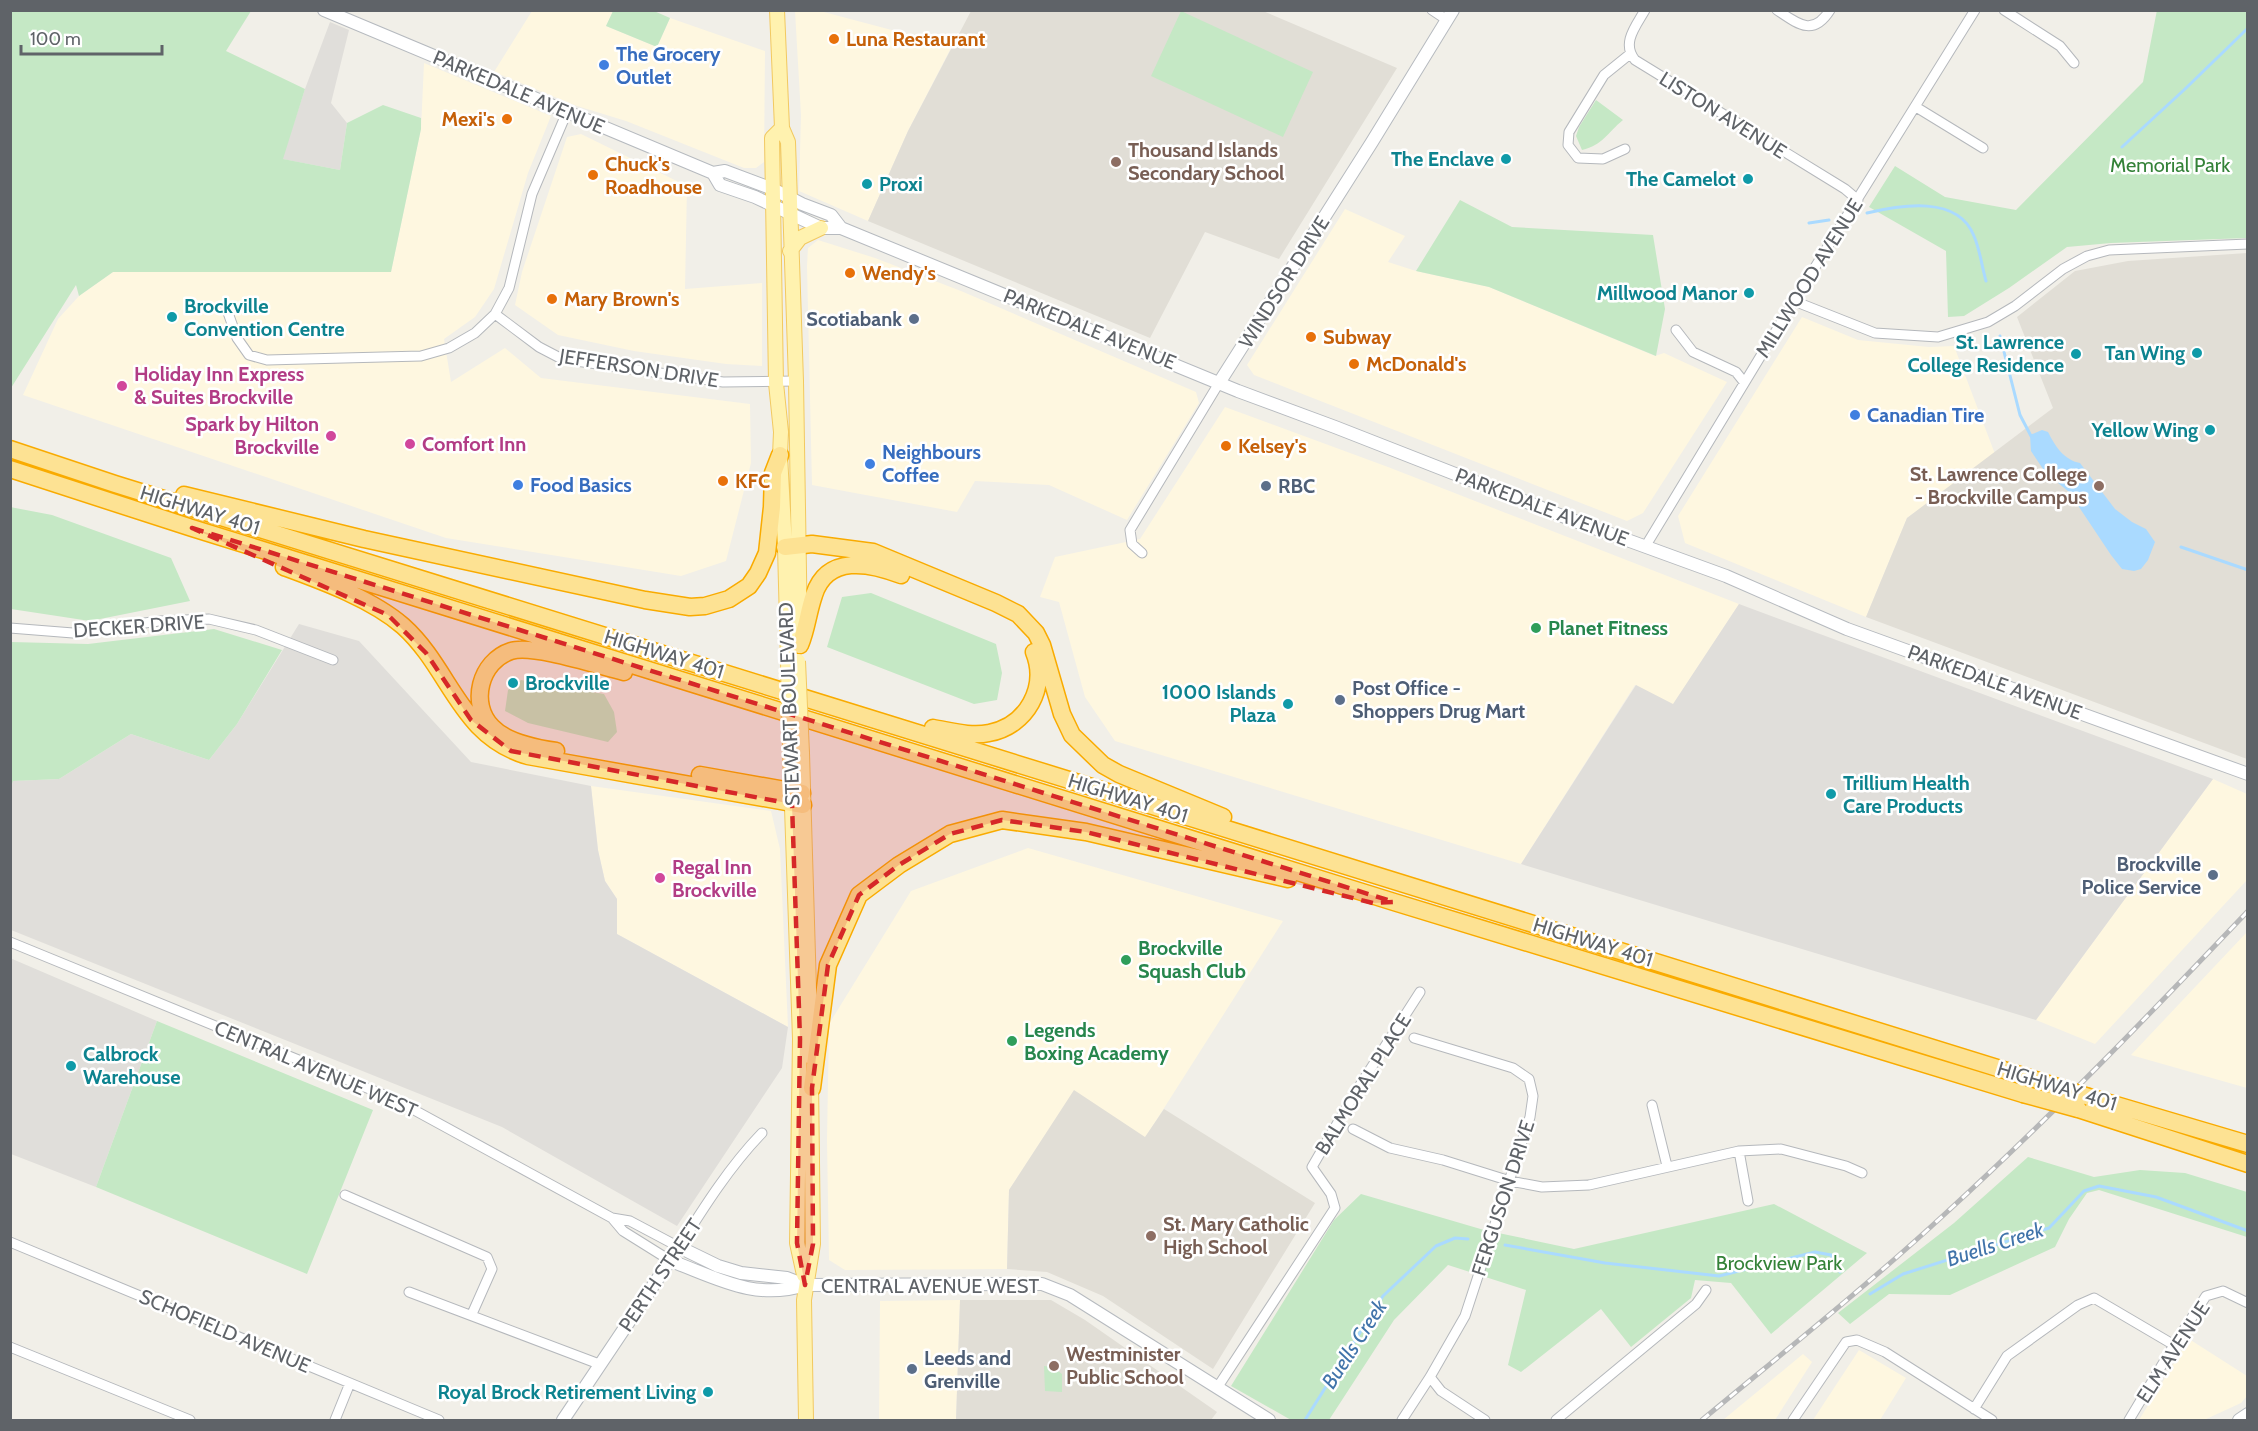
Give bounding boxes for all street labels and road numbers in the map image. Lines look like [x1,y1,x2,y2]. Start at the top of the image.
street label: PARKEDALE AVENUE [430,45,608,139]
street label: LISTON AVENUE [1655,66,1791,164]
street label: MILLWOOD AVENUE [1750,194,1868,362]
street label: WINDSOR DRIVE [1234,212,1334,352]
street label: PARKEDALE AVENUE [1000,283,1180,375]
street label: JEFFERSON DRIVE [557,343,720,392]
street label: PARKEDALE AVENUE [1452,463,1632,551]
street label: HIGHWAY 401 [137,480,263,540]
street label: STEWART BOULEVARD [773,602,805,806]
street label: DECKER DRIVE [72,609,206,643]
street label: HIGHWAY 401 [601,624,727,684]
street label: PARKEDALE AVENUE [1904,639,2086,725]
street label: HIGHWAY 401 [1065,768,1191,828]
street label: HIGHWAY 401 [1530,912,1656,972]
street label: BALMORAL PLACE [1310,1009,1416,1159]
street label: CENTRAL AVENUE WEST [211,1015,421,1123]
street label: HIGHWAY 401 [1994,1056,2120,1116]
street label: FERGUSON DRIVE [1467,1117,1539,1279]
street label: PERTH STREET [613,1214,707,1336]
street label: CENTRAL AVENUE WEST [821,1274,1039,1298]
street label: SCHOFIELD AVENUE [136,1284,314,1378]
street label: ELM AVENUE [2131,1297,2215,1407]

